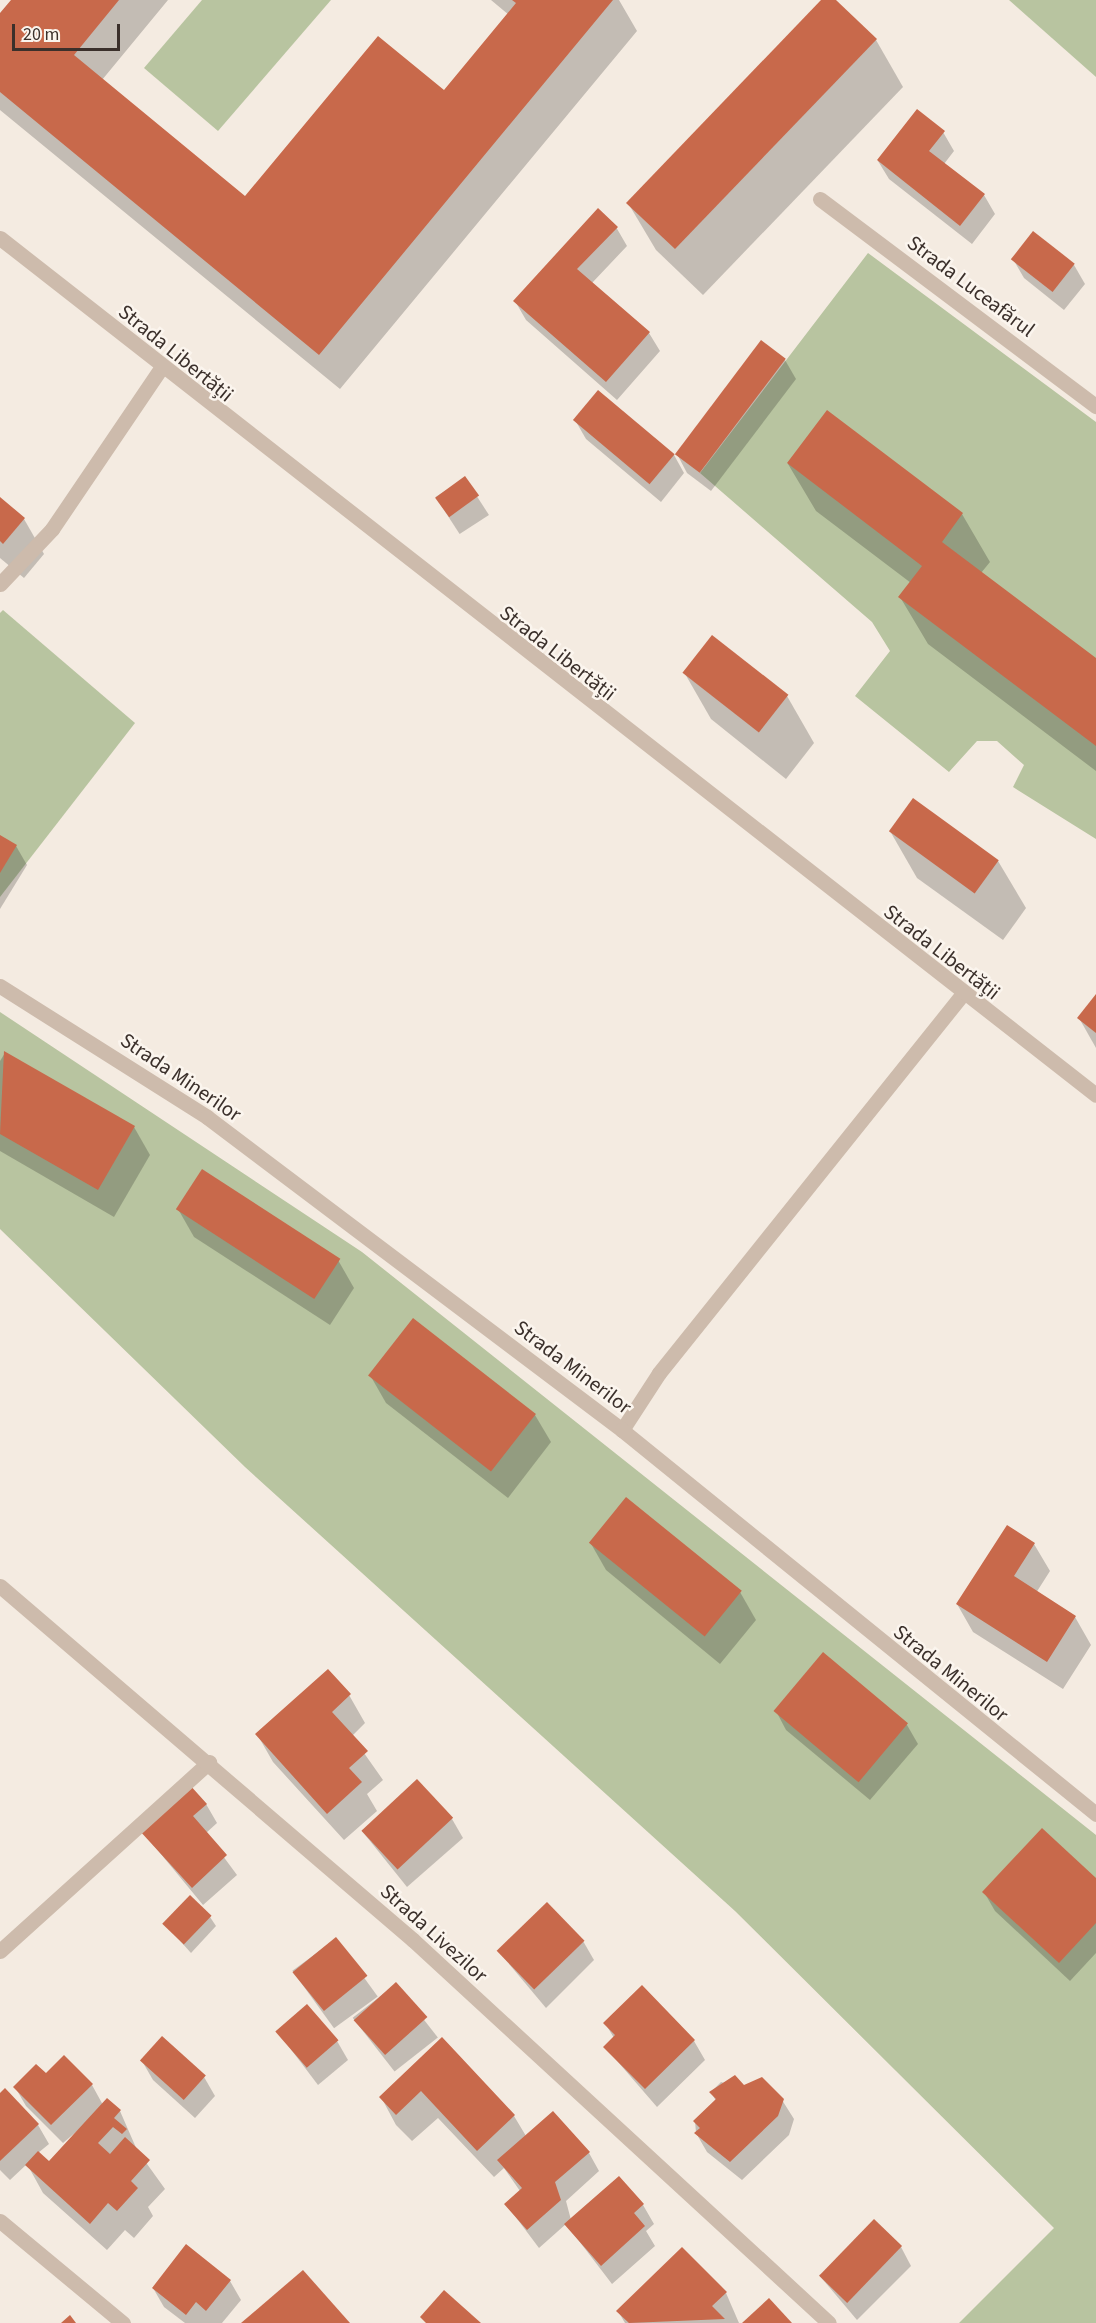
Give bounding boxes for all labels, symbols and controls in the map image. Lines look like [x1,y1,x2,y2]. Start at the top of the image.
scale bar [15,12,123,50]
text: 20 m [23,22,59,47]
street label: Strada Luceafărul [902,230,1040,342]
street label: Strada Libertății [113,299,239,407]
street label: Strada Libertății [495,600,621,706]
street label: Strada Libertății [879,899,1005,1005]
street label: Strada Minerilor [116,1027,246,1127]
street label: Strada Minerilor [509,1315,637,1419]
street label: Strada Minerilor [888,1619,1014,1727]
street label: Strada Livezilor [375,1878,493,1988]

